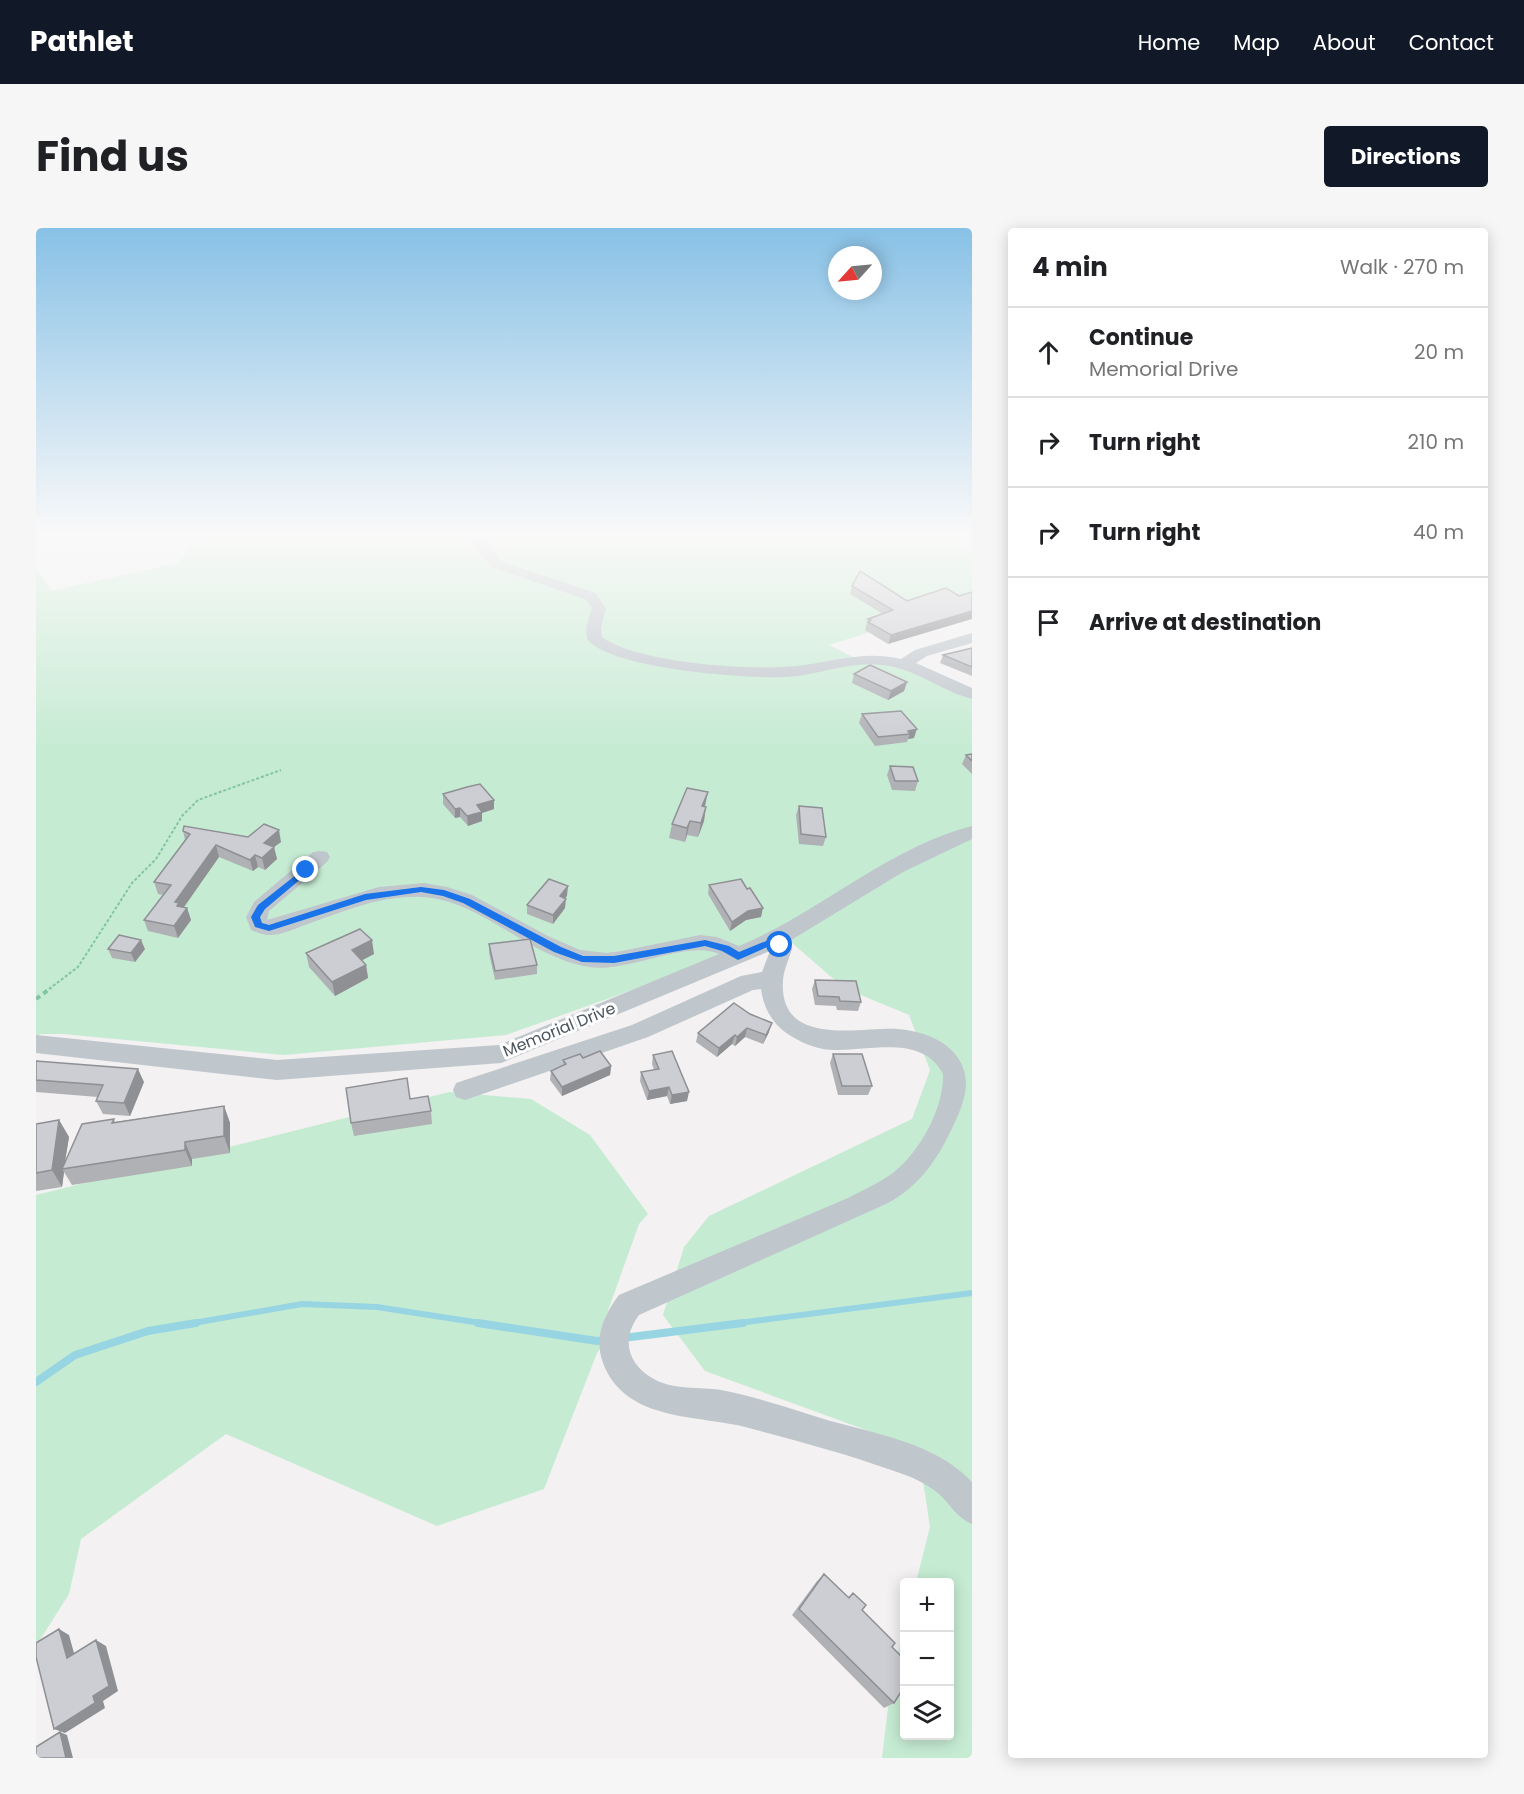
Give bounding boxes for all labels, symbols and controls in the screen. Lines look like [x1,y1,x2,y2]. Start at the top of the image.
text: Pathlet [30,22,134,61]
text: Home [1138,28,1200,57]
text: Map [1233,28,1280,57]
text: About [1313,28,1376,57]
text: Contact [1409,28,1494,57]
button: Directions [1324,126,1488,187]
text: Find us [36,127,189,186]
north arrow [828,246,882,300]
text: 4 min [1032,249,1108,285]
text: Walk · 270 m [1340,253,1464,281]
text: Continue [1089,322,1193,353]
icon: ahead [1032,336,1065,369]
text: 20 m [1414,338,1464,366]
text: Memorial Drive [1089,355,1238,383]
icon: right [1032,426,1065,459]
text: Turn right [1089,427,1200,458]
text: 210 m [1408,428,1464,456]
icon: right [1032,516,1065,549]
text: Turn right [1089,517,1200,548]
text: 40 m [1413,518,1464,546]
icon: arrive [1032,606,1065,639]
text: Arrive at destination [1089,607,1321,638]
route end [292,856,318,882]
route start [766,931,792,957]
street label: Memorial Drive [499,996,619,1063]
map controls [900,1578,954,1740]
button: + [900,1578,954,1632]
button: − [900,1632,954,1686]
button: layers [900,1686,954,1740]

